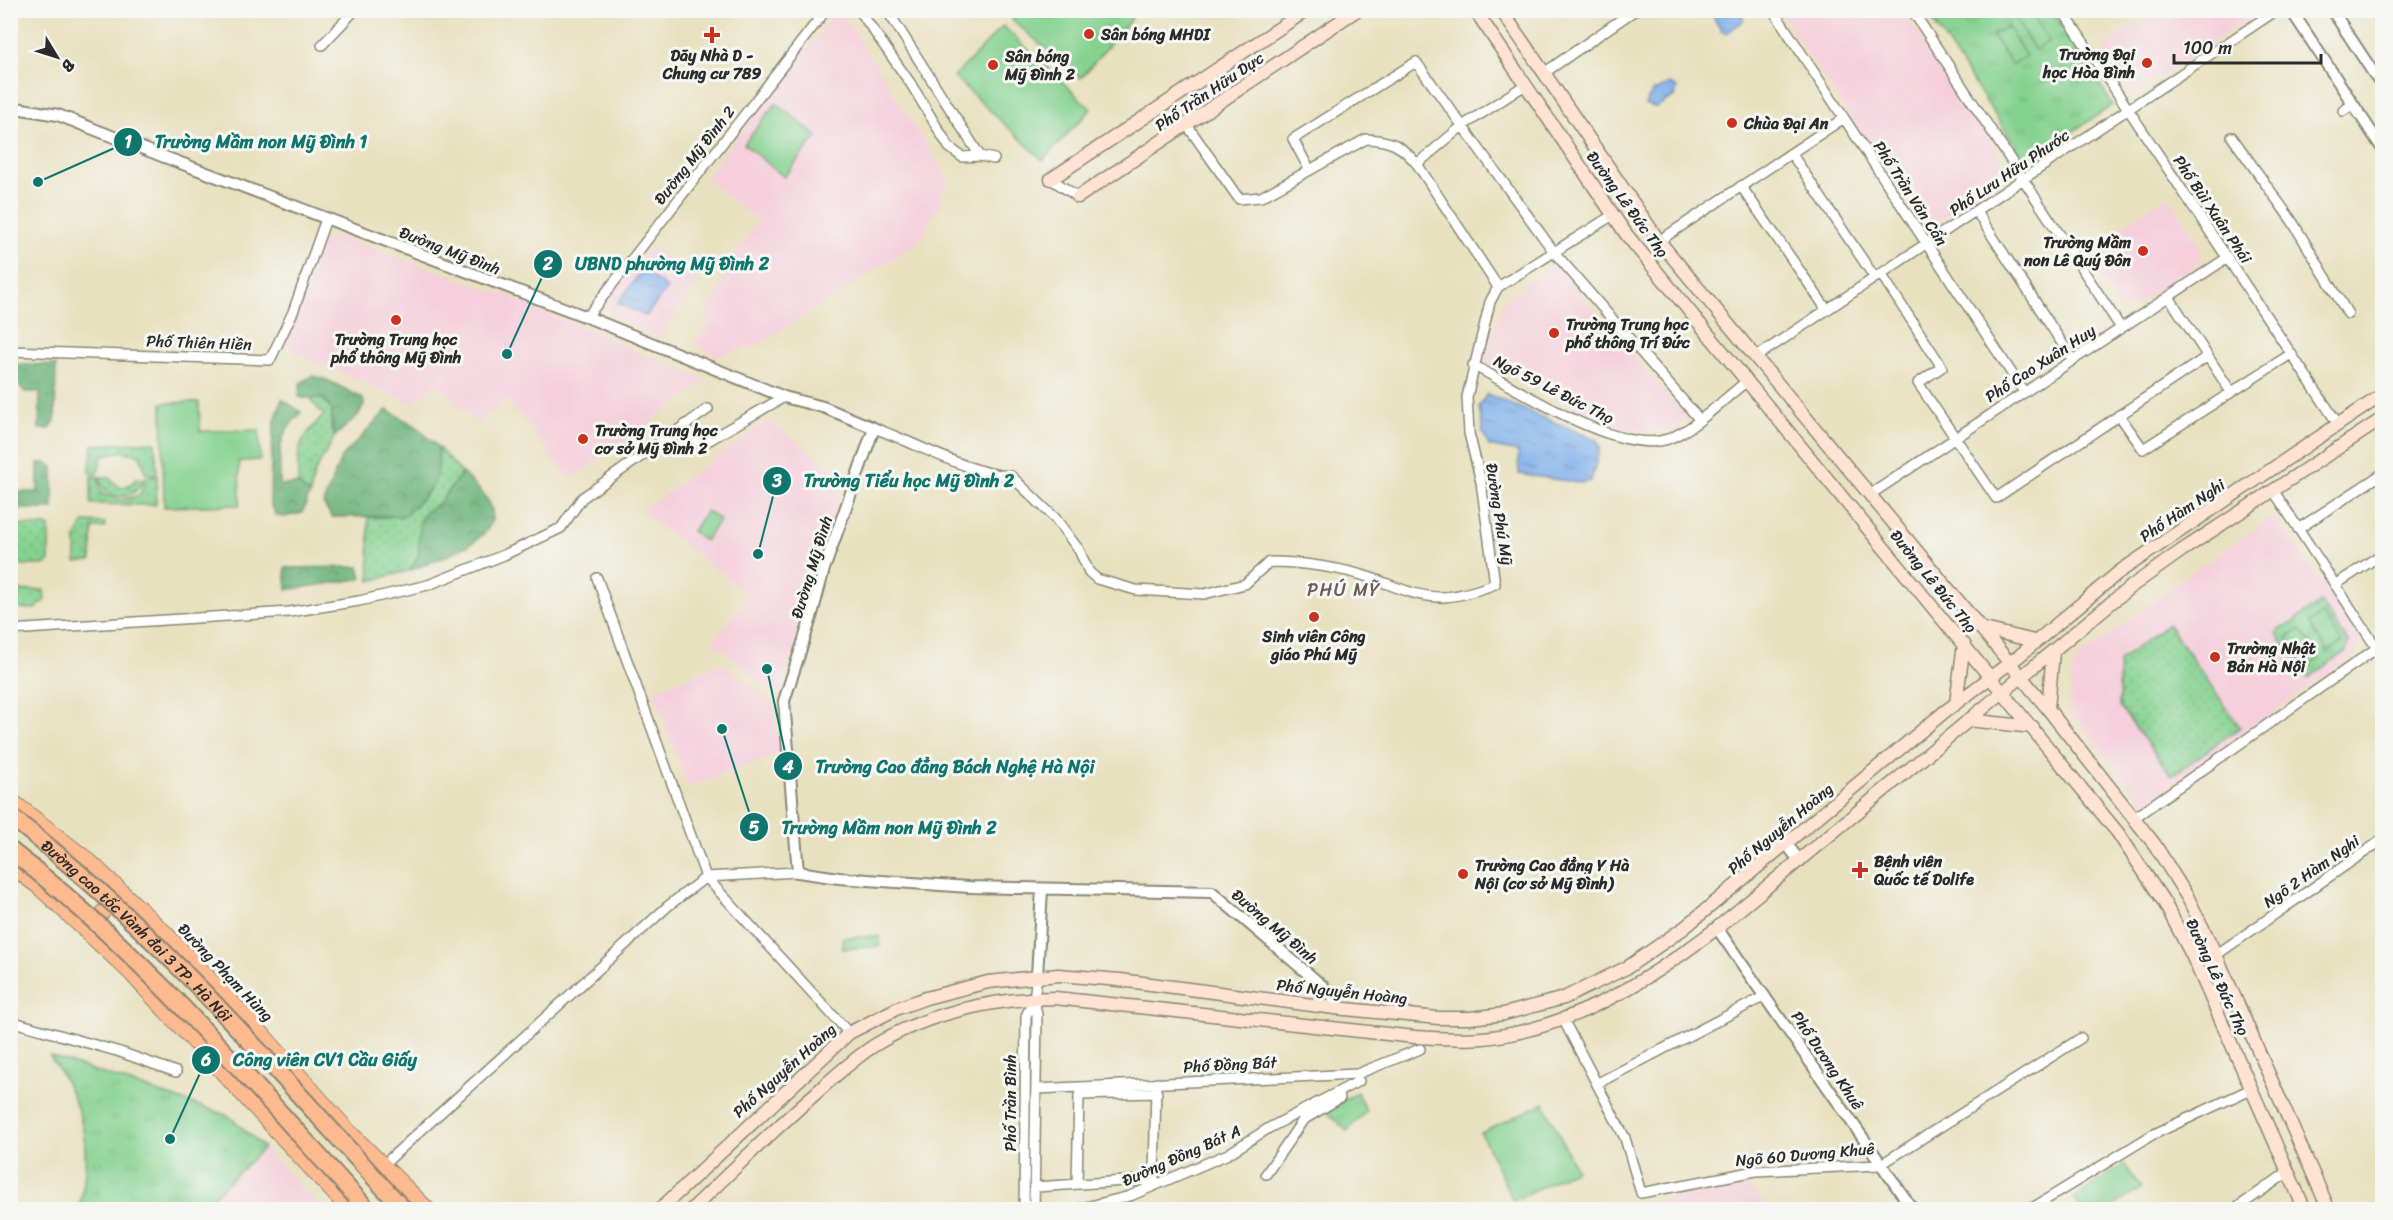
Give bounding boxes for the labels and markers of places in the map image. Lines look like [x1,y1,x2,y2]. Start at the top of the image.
place label: Sân bóng MHDI [1100,20,1211,49]
marker: Dãy Nhà D - Chung cư 789 [703,26,721,44]
marker: Sân bóng MHDI [1082,27,1096,41]
place label: Trường Đại học Hòa Bình [2042,40,2137,87]
place label: Dãy Nhà D - Chung cư 789 [662,41,761,88]
place label: Sân bóng Mỹ Đình 2 [1004,42,1076,89]
marker: Trường Đại học Hòa Bình [2140,56,2154,70]
marker: Sân bóng Mỹ Đình 2 [986,58,1000,72]
place label: Chùa Đại An [1743,109,1829,138]
marker: Chùa Đại An [1725,116,1739,130]
callout: Trường Mầm non Mỹ Đình 1 [113,124,380,160]
place label: Trường Mầm non Lê Quý Đôn [2023,228,2132,275]
marker: Trường Mầm non Lê Quý Đôn [2136,244,2150,258]
callout: UBND phường Mỹ Đình 2 [533,246,782,282]
place label: Trường Trung học phổ thông Trí Đức [1565,310,1691,357]
marker: Trường Trung học phổ thông Mỹ Đình [389,313,403,327]
place label: Trường Trung học phổ thông Mỹ Đình [330,325,462,372]
marker: Trường Trung học phổ thông Trí Đức [1547,326,1561,340]
place label: Trường Trung học cơ sở Mỹ Đình 2 [594,416,719,463]
marker: Trường Trung học cơ sở Mỹ Đình 2 [576,432,590,446]
callout: Trường Tiểu học Mỹ Đình 2 [762,463,1027,499]
marker: Sinh viên Công giáo Phú Mỹ [1307,610,1321,624]
place label: Sinh viên Công giáo Phú Mỹ [1261,622,1366,669]
place label: Trường Nhật Bản Hà Nội [2227,634,2316,681]
marker: Trường Nhật Bản Hà Nội [2208,650,2222,664]
callout: Trường Cao đẳng Bách Nghệ Hà Nội [773,748,1106,784]
callout: Trường Mầm non Mỹ Đình 2 [739,809,1009,845]
place label: Bệnh viện Quốc tế Dolife [1873,847,1974,894]
place label: Trường Cao đẳng Y Hà Nội (cơ sở Mỹ Đình) [1474,851,1629,898]
marker: Bệnh viện Quốc tế Dolife [1851,861,1869,879]
marker: Trường Cao đẳng Y Hà Nội (cơ sở Mỹ Đình) [1456,867,1470,881]
callout: Công viên CV1 Cầu Giấy [191,1042,429,1078]

